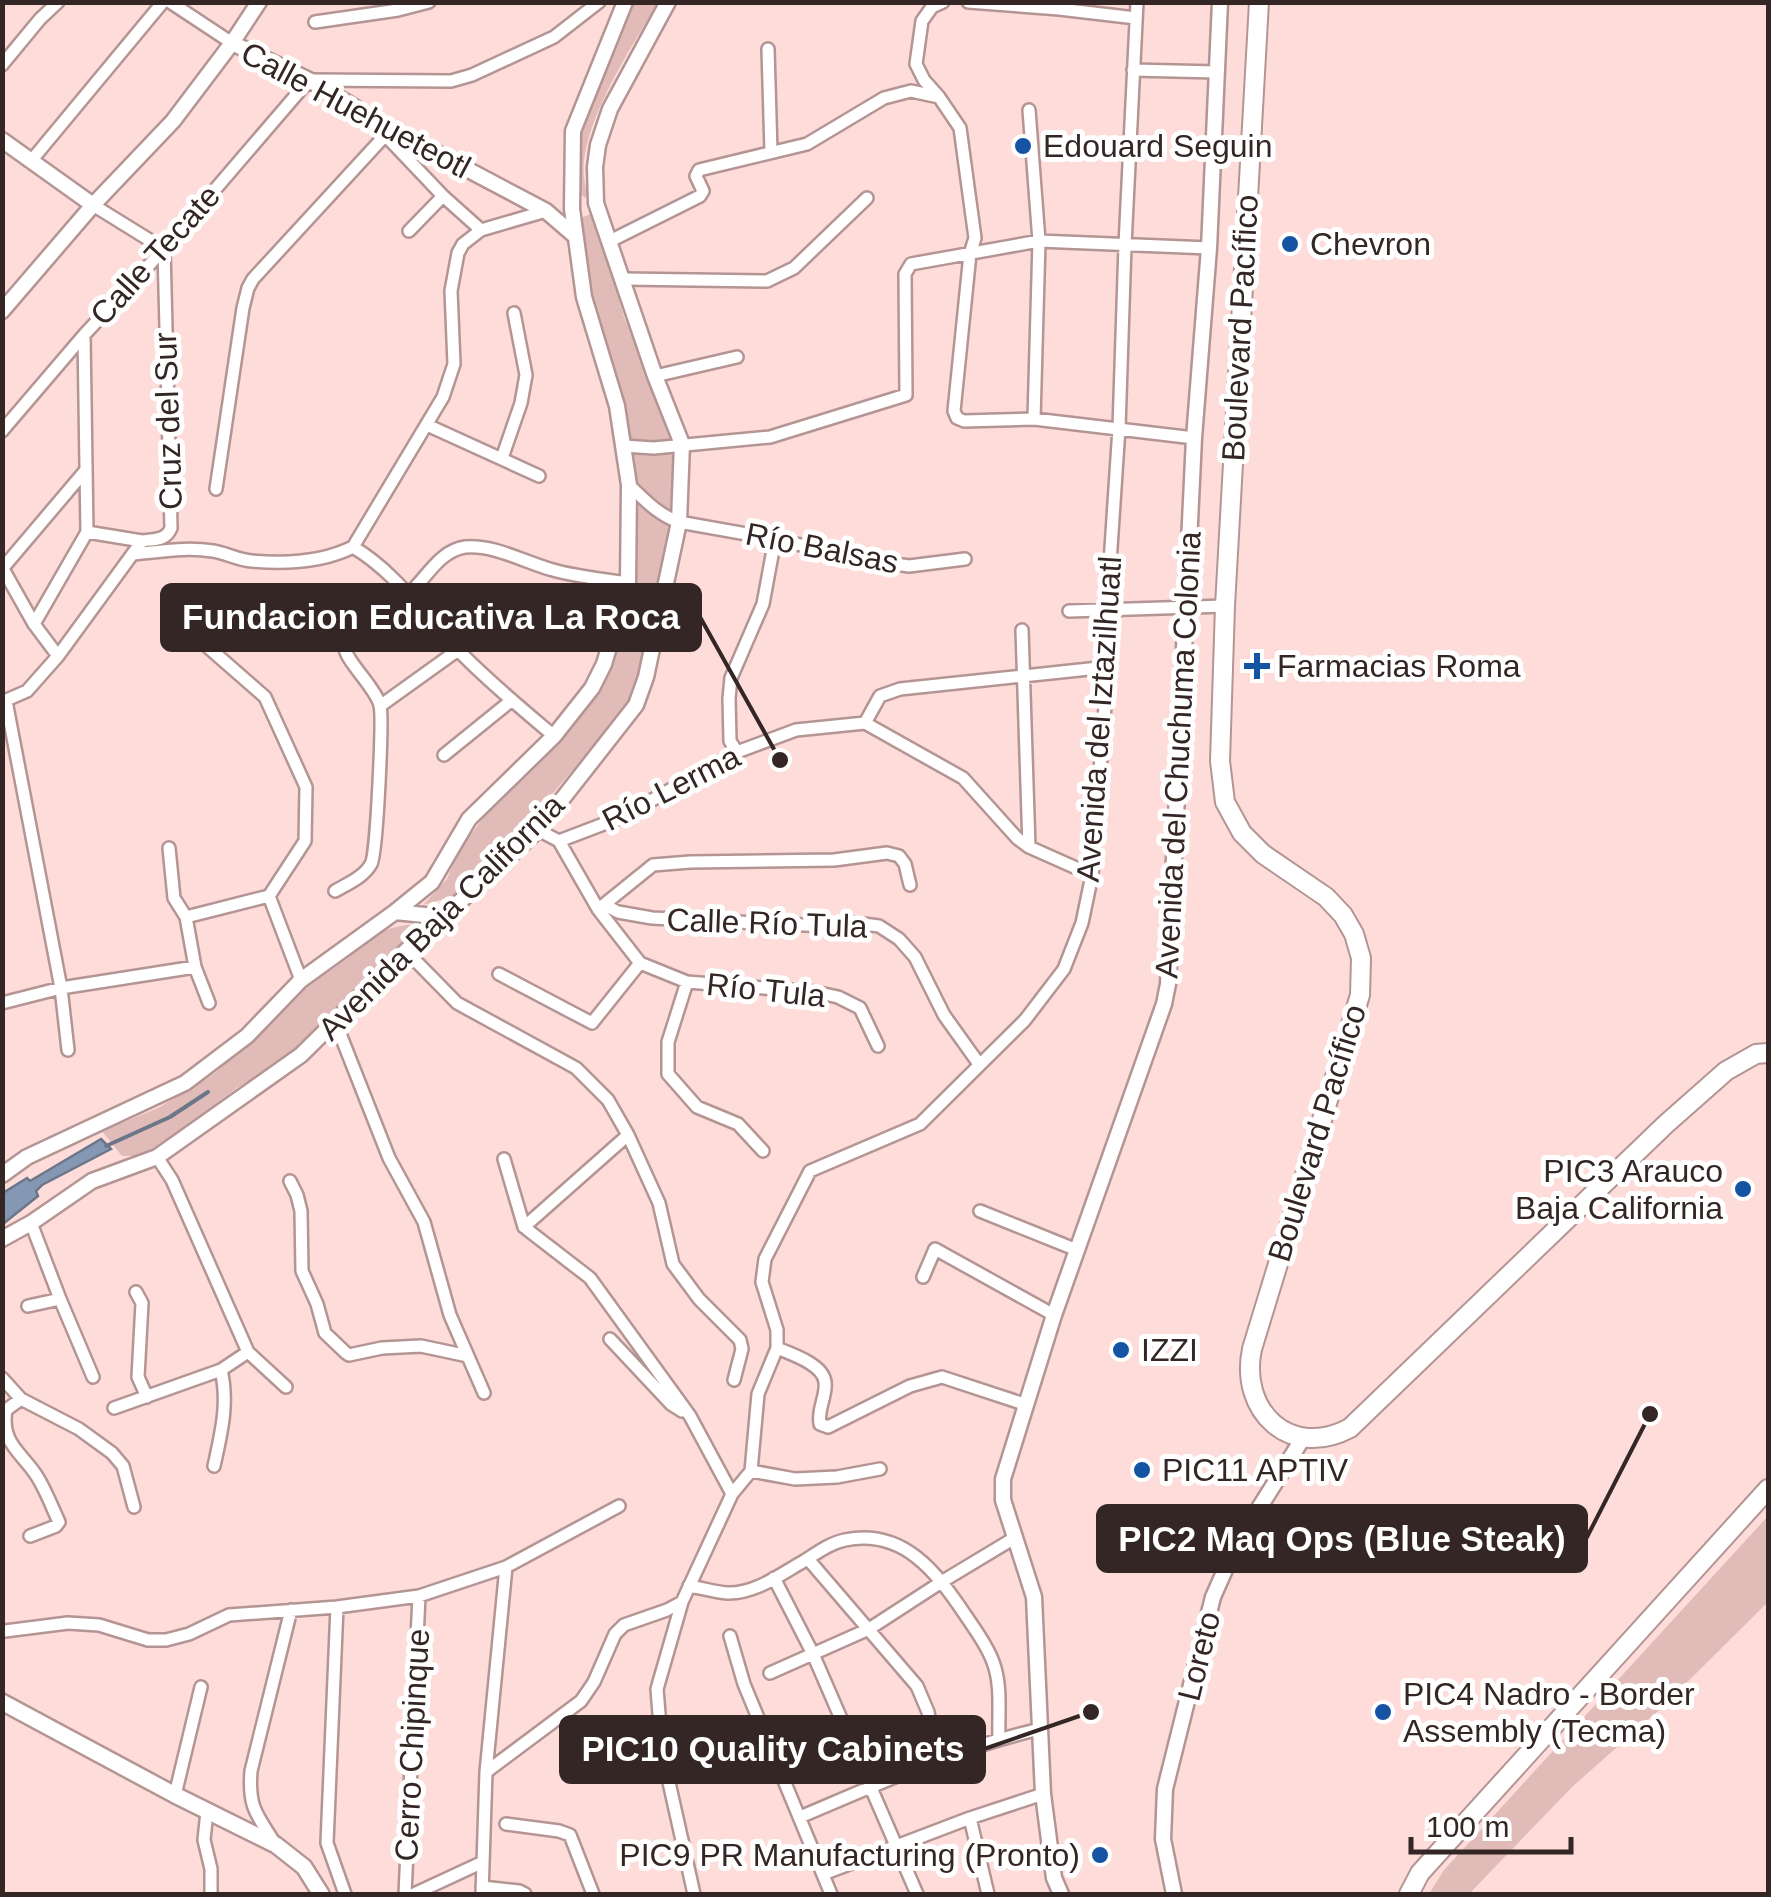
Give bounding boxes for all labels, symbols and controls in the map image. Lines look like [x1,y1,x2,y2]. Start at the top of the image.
street label: Calle Huehueteotl [235,34,477,186]
place label: Edouard Seguin [1043,128,1273,164]
marker: Edouard Seguin [1012,135,1034,157]
street label: Calle Tecate [83,178,227,332]
street label: Boulevard Pacífico [1215,194,1265,462]
place label: Chevron [1310,226,1431,262]
marker: Chevron [1279,233,1301,255]
street label: Cruz del Sur [147,331,189,510]
street label: Río Balsas [743,516,901,580]
street label: Avenida del Chuchuma Colonia [1148,530,1208,979]
street label: Avenida del Iztazilhuatl [1070,555,1128,883]
callout: Fundacion Educativa La Roca [162,585,700,650]
text: Fundacion Educativa La Roca [182,597,680,636]
place label: Farmacias Roma [1277,648,1521,684]
marker: Farmacias Roma [1246,655,1268,677]
street label: Río Lerma [596,738,746,838]
street label: Avenida Baja California [311,787,571,1047]
street label: Calle Río Tula [666,902,868,945]
street label: Río Tula [705,966,827,1014]
street label: Boulevard Pacífico [1261,1000,1373,1266]
place label: PIC3 Arauco Baja California [1515,1153,1723,1226]
marker: PIC3 Arauco Baja California [1732,1178,1754,1200]
place label: IZZI [1141,1332,1198,1368]
marker: IZZI [1110,1339,1132,1361]
place label: PIC11 APTIV [1162,1452,1349,1488]
marker: PIC11 APTIV [1131,1459,1153,1481]
callout: PIC2 Maq Ops (Blue Steak) [1098,1506,1586,1571]
text: PIC2 Maq Ops (Blue Steak) [1118,1519,1566,1558]
street label: Loreto [1171,1608,1227,1704]
street label: Cerro Chipinque [388,1628,436,1862]
place label: PIC4 Nadro - Border Assembly (Tecma) [1403,1676,1695,1749]
marker: PIC4 Nadro - Border Assembly (Tecma) [1372,1701,1394,1723]
callout: PIC10 Quality Cabinets [561,1717,984,1782]
text: PIC10 Quality Cabinets [581,1729,965,1768]
scale bar [1411,1792,1571,1854]
text: 100 m [1426,1810,1509,1843]
place label: PIC9 PR Manufacturing (Pronto) [619,1837,1080,1873]
marker: PIC9 PR Manufacturing (Pronto) [1089,1844,1111,1866]

